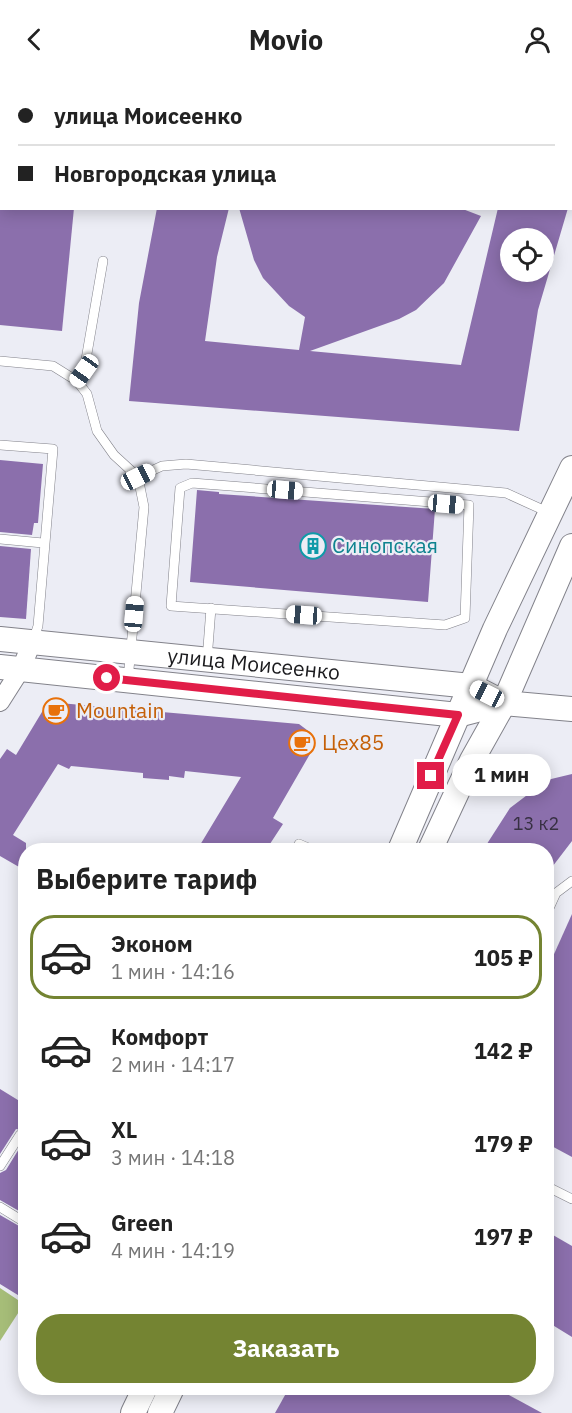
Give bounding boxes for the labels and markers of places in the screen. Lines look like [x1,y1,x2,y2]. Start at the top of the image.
building icon: Синопская [298,531,328,561]
place label: Синопская [332,531,438,559]
cafe icon: Mountain [41,696,71,726]
place label: Mountain [76,696,164,724]
cafe icon: Цех85 [287,728,317,758]
place label: Цех85 [322,728,384,756]

